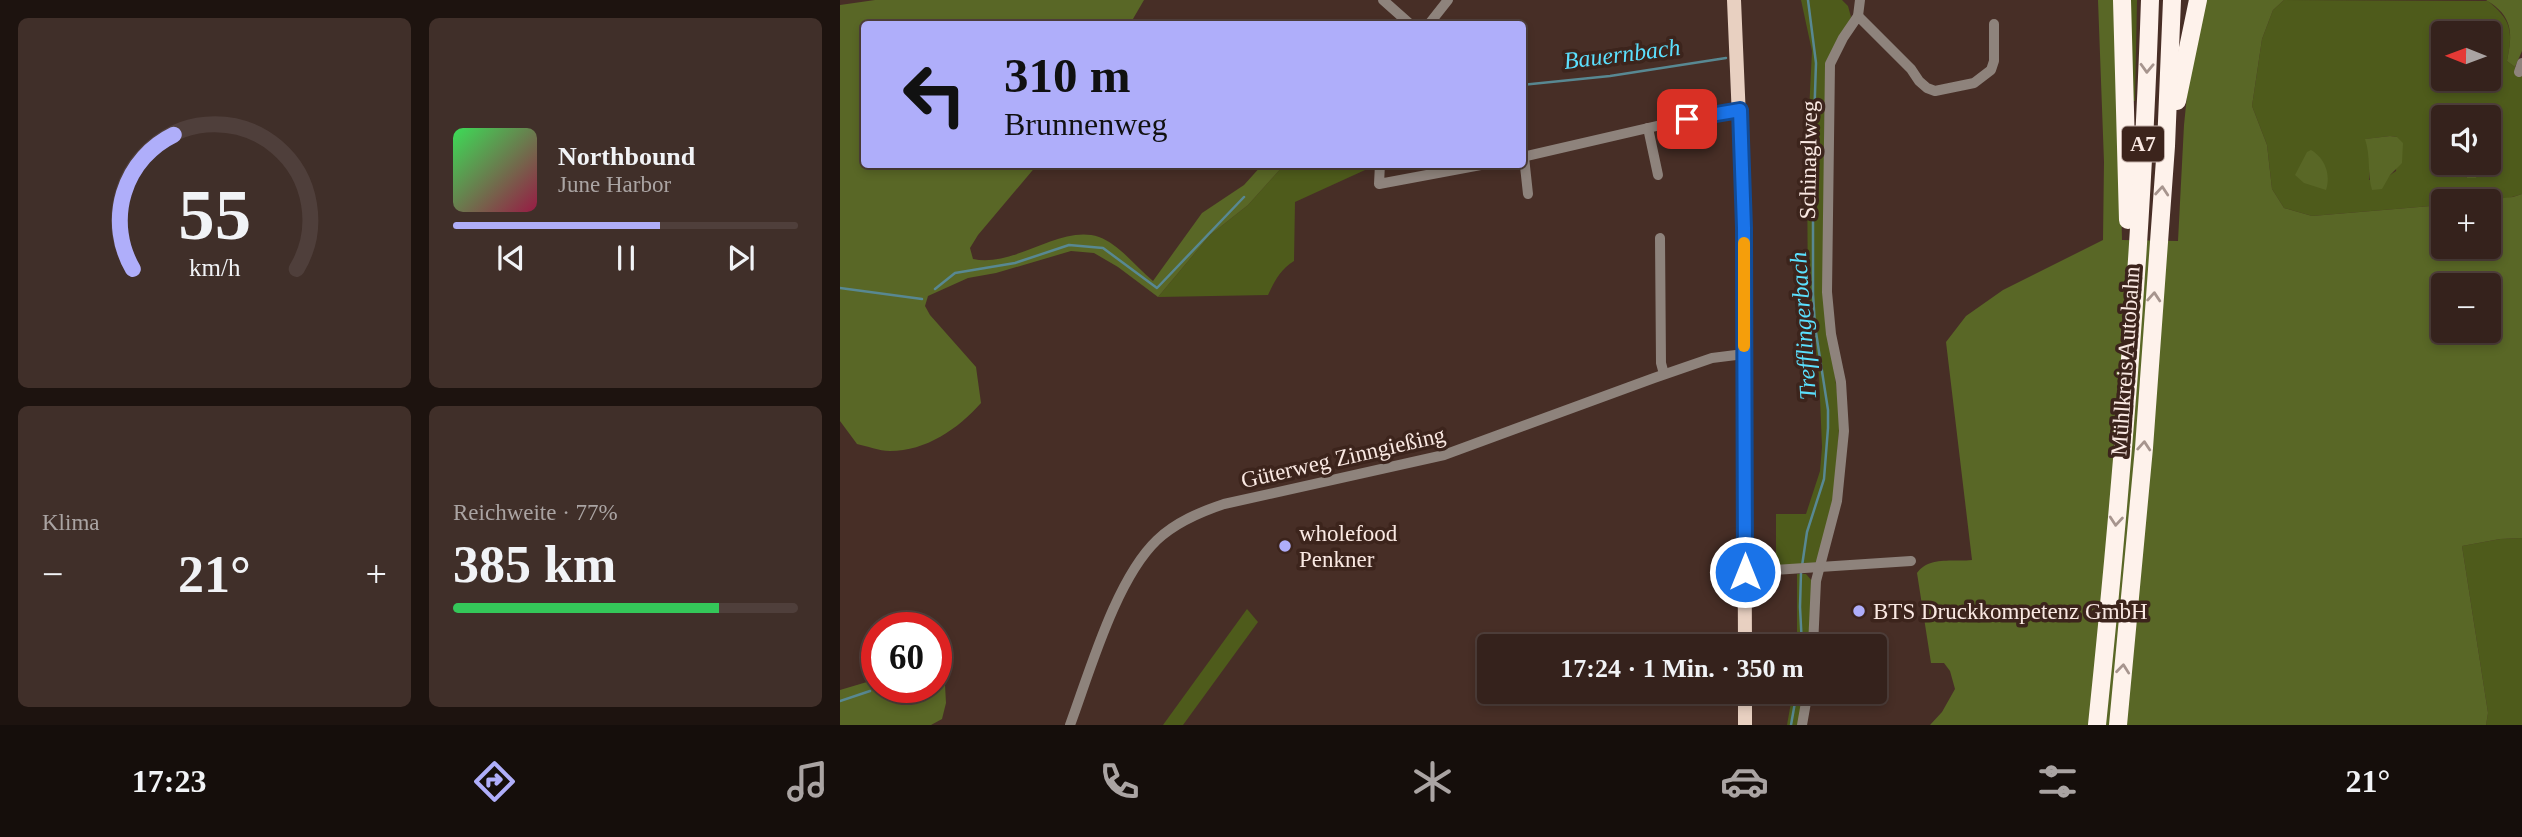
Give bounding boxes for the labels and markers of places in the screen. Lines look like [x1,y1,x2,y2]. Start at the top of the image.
pin [1657,89,1717,149]
place label: wholefood Penkner [1299,521,1398,572]
marker: wholefood Penkner [1277,538,1293,554]
place label: BTS Druckkompetenz GmbH [1873,599,2148,624]
marker: BTS Druckkompetenz GmbH [1851,603,1867,619]

